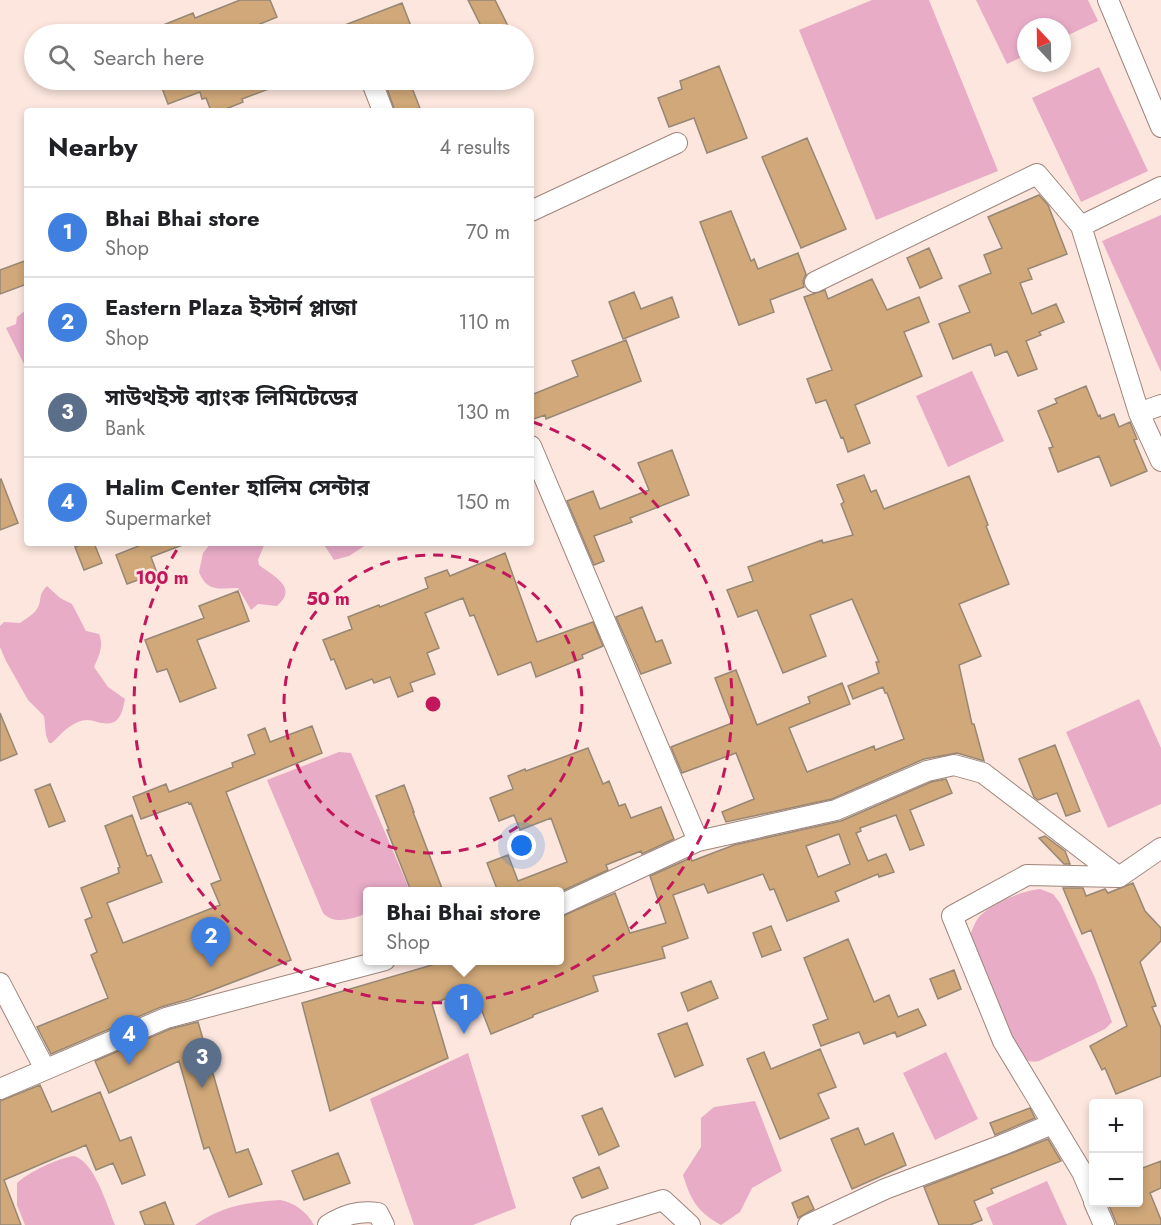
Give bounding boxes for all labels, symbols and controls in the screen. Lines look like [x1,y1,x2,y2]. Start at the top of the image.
north arrow [1017,18,1071,72]
search box [24,24,534,90]
icon: search [45,41,78,74]
text: Search here [93,41,204,73]
text: Nearby [48,128,137,166]
text: 4 results [439,133,510,162]
text: Bhai Bhai store [105,202,260,234]
text: 1 [62,218,73,247]
text: 70 m [466,218,510,247]
text: Shop [105,234,149,263]
text: Eastern Plaza ইস্টার্ন প্লাজা [105,291,357,323]
text: 2 [61,308,74,337]
text: 110 m [458,308,510,337]
text: Shop [105,324,149,353]
text: সাউথইস্ট ব্যাংক লিমিটেডের [105,381,357,413]
text: 3 [61,398,74,427]
text: 130 m [456,398,510,427]
text: Bank [105,414,145,443]
text: Halim Center হালিম সেন্টার [105,471,370,503]
text: 4 [61,488,74,517]
text: 150 m [456,488,510,517]
text: Supermarket [105,504,211,533]
text: 100 m [135,565,189,591]
text: 50 m [306,586,350,612]
centre of rings [423,694,443,714]
your location [507,831,536,860]
popup [363,887,564,965]
text: Bhai Bhai store [386,896,541,928]
pin: 2 [192,918,230,967]
text: Shop [386,928,430,957]
pin: 1 [444,984,484,1034]
pin: 4 [110,1016,148,1065]
pin: 3 [182,1038,222,1088]
map controls [1089,1099,1143,1207]
button: + [1089,1099,1143,1153]
button: − [1089,1153,1143,1207]

